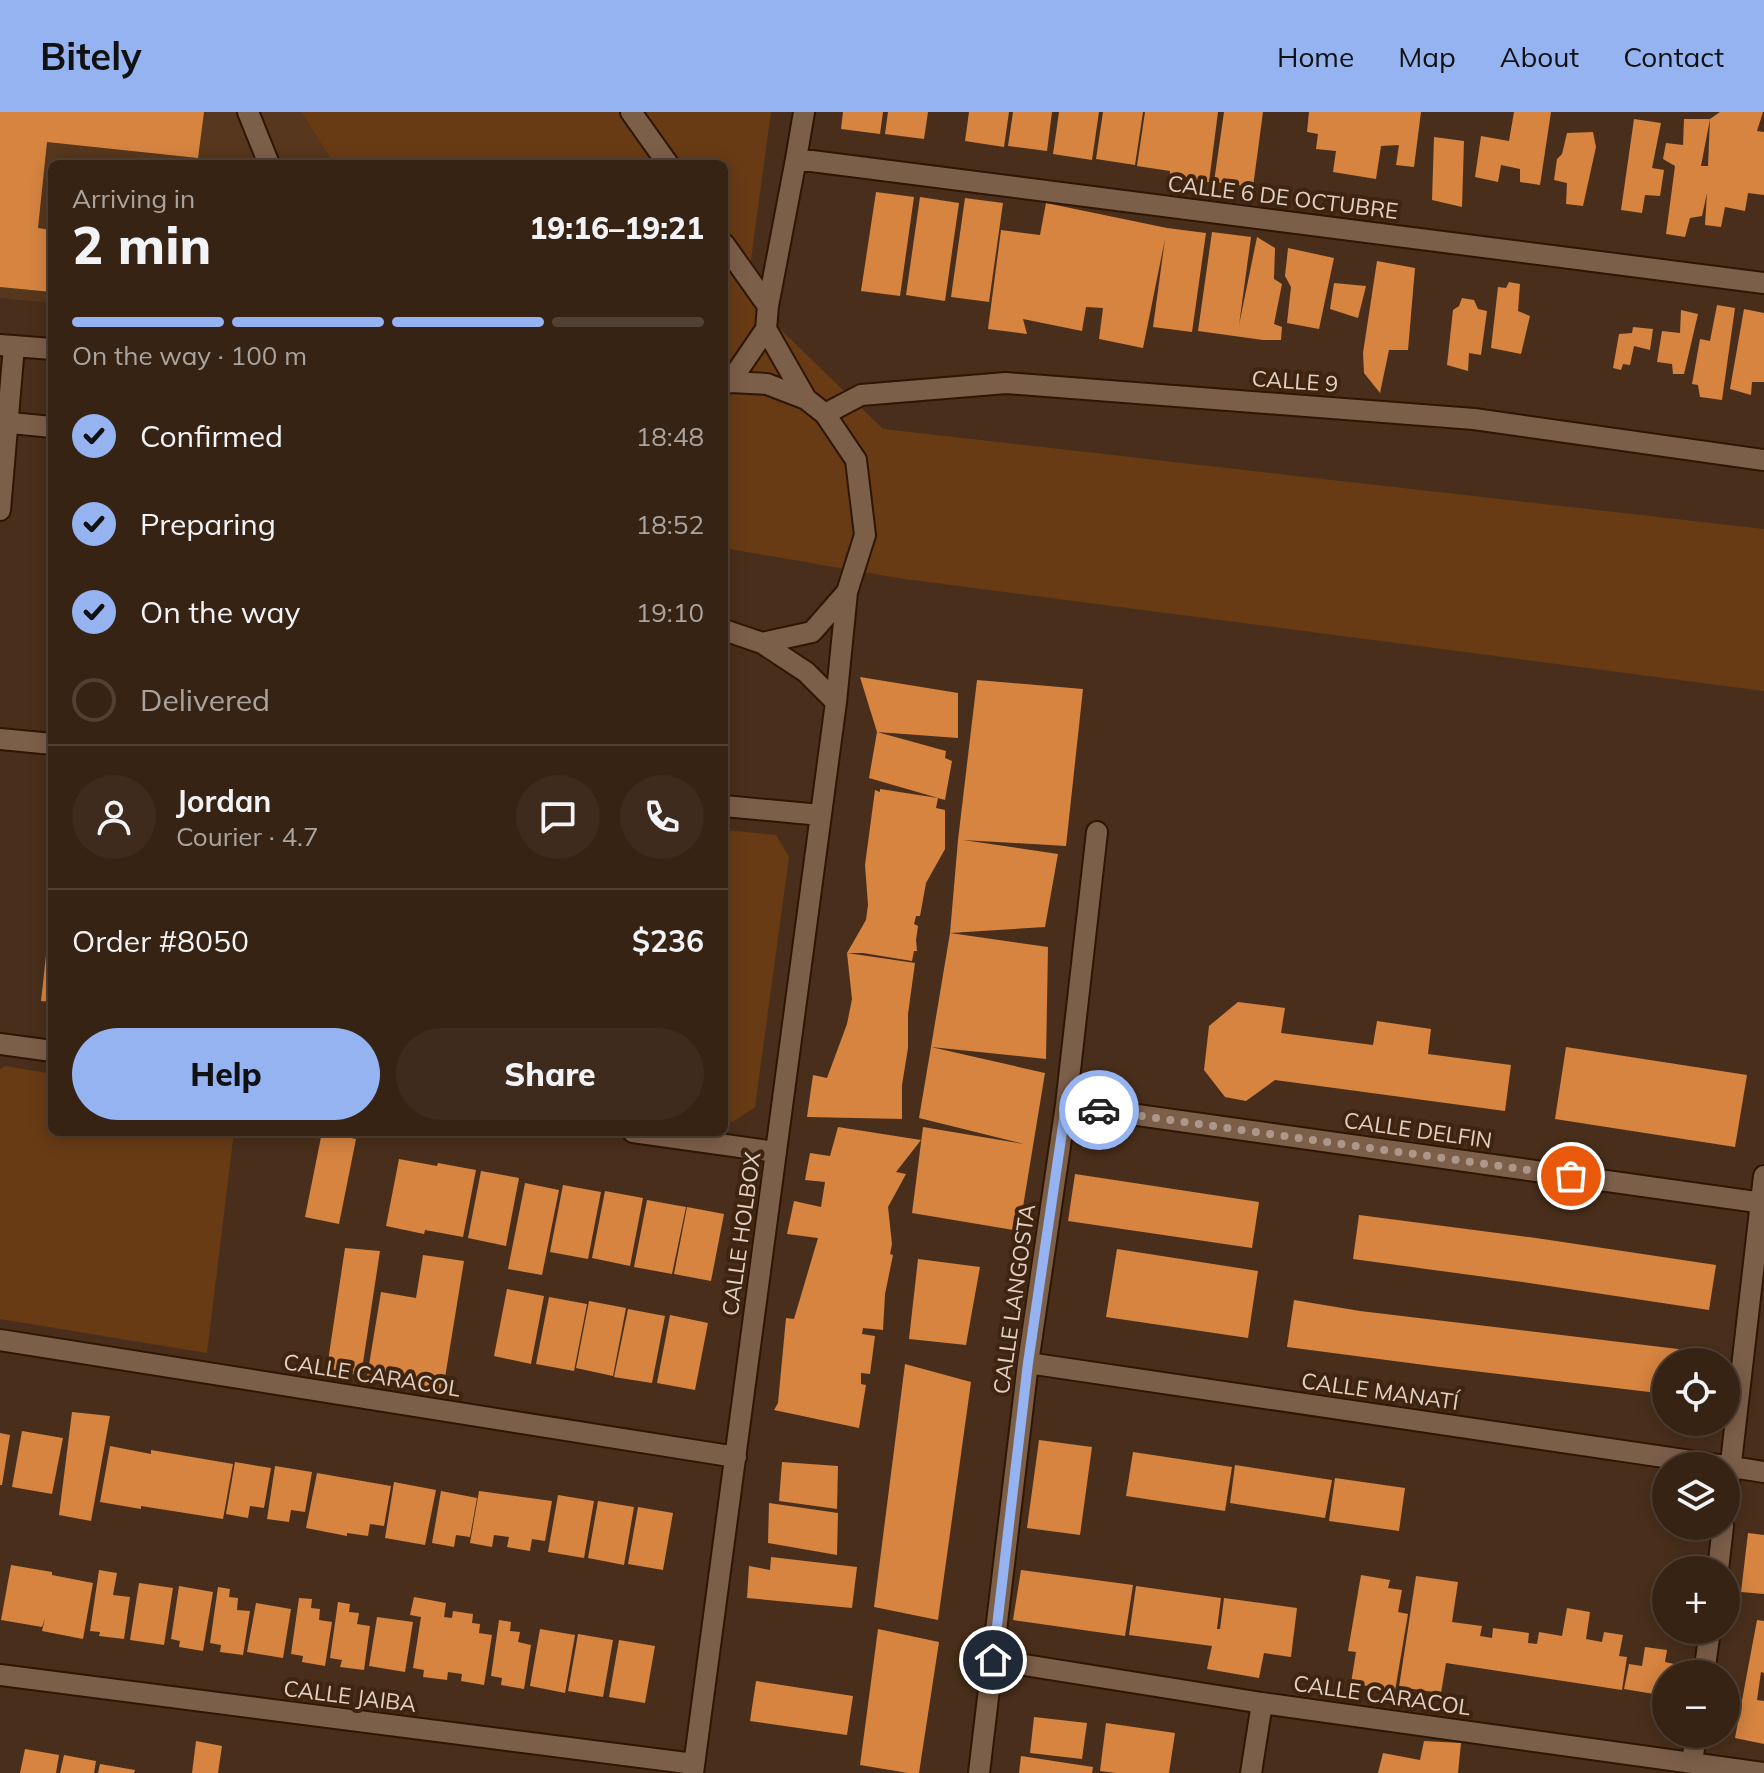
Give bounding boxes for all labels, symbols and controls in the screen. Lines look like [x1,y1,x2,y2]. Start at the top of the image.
text: Bitely [40,32,142,80]
text: Home [1277,39,1354,74]
text: Map [1398,39,1456,74]
text: About [1500,39,1579,74]
text: Contact [1623,39,1724,74]
street label: CALLE 6 DE OCTUBRE [1166,169,1400,225]
text: Arriving in [72,182,195,215]
text: 19:16–19:21 [529,209,704,247]
text: 2 min [72,212,211,277]
text: On the way · 100 m [72,339,307,372]
street label: CALLE 9 [1251,364,1339,398]
icon: check [72,414,116,458]
text: Confirmed [140,417,283,455]
text: 18:48 [636,420,704,453]
icon: check [72,502,116,546]
text: Preparing [140,505,276,543]
text: 18:52 [636,508,704,541]
icon: check [72,590,116,634]
text: On the way [140,593,300,631]
text: 19:10 [636,596,704,629]
text: Delivered [140,681,270,719]
button: person [72,775,156,859]
button: chat [516,775,600,859]
button: phone [620,775,704,859]
text: Jordan [176,782,271,820]
text: Courier · 4.7 [176,820,319,853]
text: Order #8050 [72,922,249,960]
text: $236 [632,922,704,960]
button: Help [72,1028,380,1120]
button: Share [396,1028,704,1120]
courier [1059,1070,1139,1150]
icon: car [1077,1088,1121,1132]
street label: CALLE DELFIN [1342,1106,1494,1154]
pin [1537,1142,1605,1210]
street label: CALLE HOLBOX [716,1150,766,1318]
icon: bag [1549,1154,1593,1198]
street label: CALLE LANGOSTA [987,1202,1041,1396]
street label: CALLE CARACOL [282,1347,462,1403]
map controls [1652,1348,1740,1748]
button: locate [1652,1348,1740,1436]
street label: CALLE MANATÍ [1300,1366,1462,1416]
button: layers [1652,1452,1740,1540]
button: + [1652,1556,1740,1644]
pin [959,1626,1027,1694]
icon: home [971,1638,1015,1682]
button: − [1652,1660,1740,1748]
street label: CALLE CARACOL [1292,1669,1472,1721]
street label: CALLE JAIBA [282,1674,418,1718]

